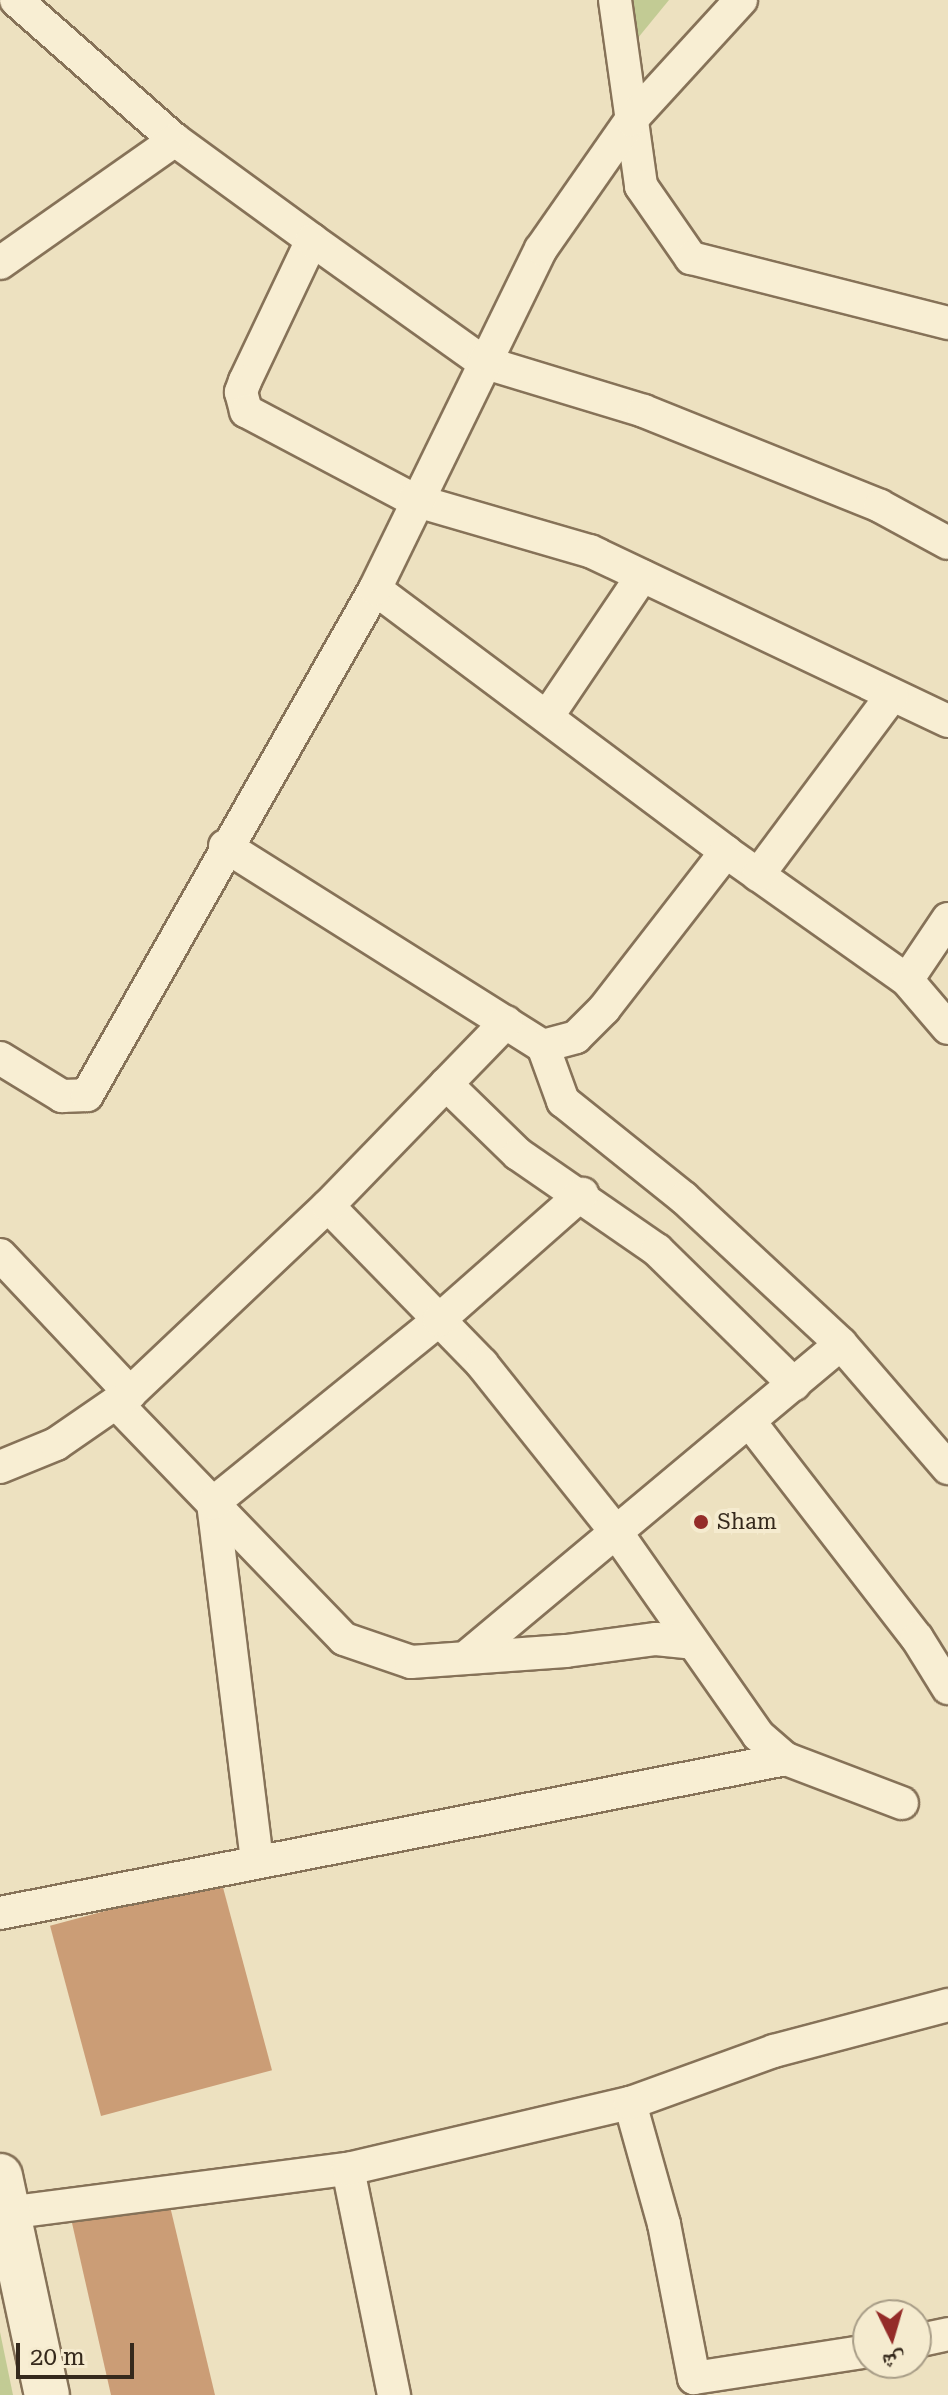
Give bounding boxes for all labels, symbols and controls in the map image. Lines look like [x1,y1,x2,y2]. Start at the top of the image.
place label: Sham [717,1509,777,1535]
marker: Sham [692,1513,710,1531]
north arrow [852,2299,932,2379]
scale bar [20,2327,138,2377]
text: 20 m [30,2343,85,2371]
text: ش [881,2348,907,2375]

